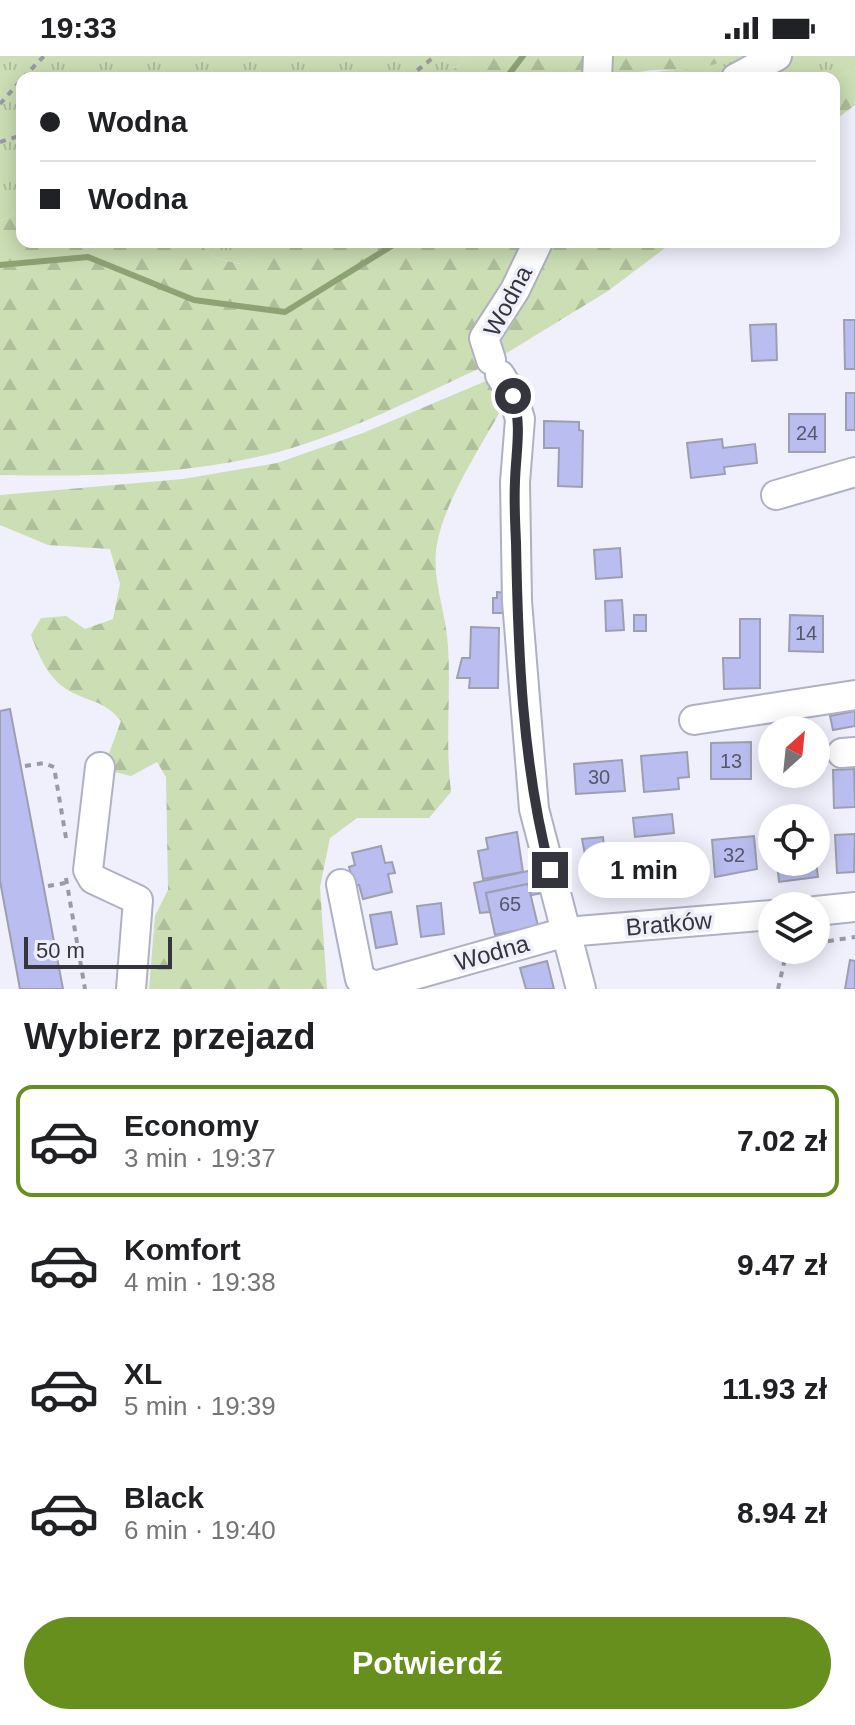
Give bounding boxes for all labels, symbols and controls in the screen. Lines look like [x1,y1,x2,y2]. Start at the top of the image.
text: 19:33 [40,11,117,44]
text: Wodna [88,105,187,138]
text: Wodna [88,182,187,215]
street label: Wodna [478,260,538,340]
route start [495,378,531,414]
house number: 24 [796,422,818,444]
house number: 14 [795,622,817,644]
north arrow [758,716,830,788]
map controls [758,716,830,964]
house number: 13 [720,750,742,772]
house number: 30 [588,766,610,788]
button: locate [758,804,830,876]
callout: 1 min [578,842,710,898]
house number: 32 [723,844,745,866]
route end [532,852,568,888]
text: 1 min [610,855,678,885]
button: layers [758,892,830,964]
house number: 65 [499,893,521,915]
street label: Bratków [625,906,714,941]
street label: Wodna [452,929,533,976]
scale bar [24,933,172,969]
text: 50 m [36,938,85,963]
text: Wybierz przejazd [24,1016,315,1057]
icon: car [28,1105,100,1177]
text: Economy [124,1109,259,1142]
text: 7.02 zł [737,1124,827,1157]
text: 3 min · 19:37 [124,1143,276,1173]
icon: car [28,1229,100,1301]
text: Komfort [124,1233,241,1266]
text: 9.47 zł [737,1248,827,1281]
text: 4 min · 19:38 [124,1267,276,1297]
icon: car [28,1353,100,1425]
text: XL [124,1357,162,1390]
text: 11.93 zł [722,1372,827,1405]
text: 5 min · 19:39 [124,1391,276,1421]
icon: car [28,1477,100,1549]
text: Black [124,1481,204,1514]
text: 8.94 zł [737,1496,827,1529]
text: 6 min · 19:40 [124,1515,276,1545]
button: Potwierdź [24,1617,831,1709]

